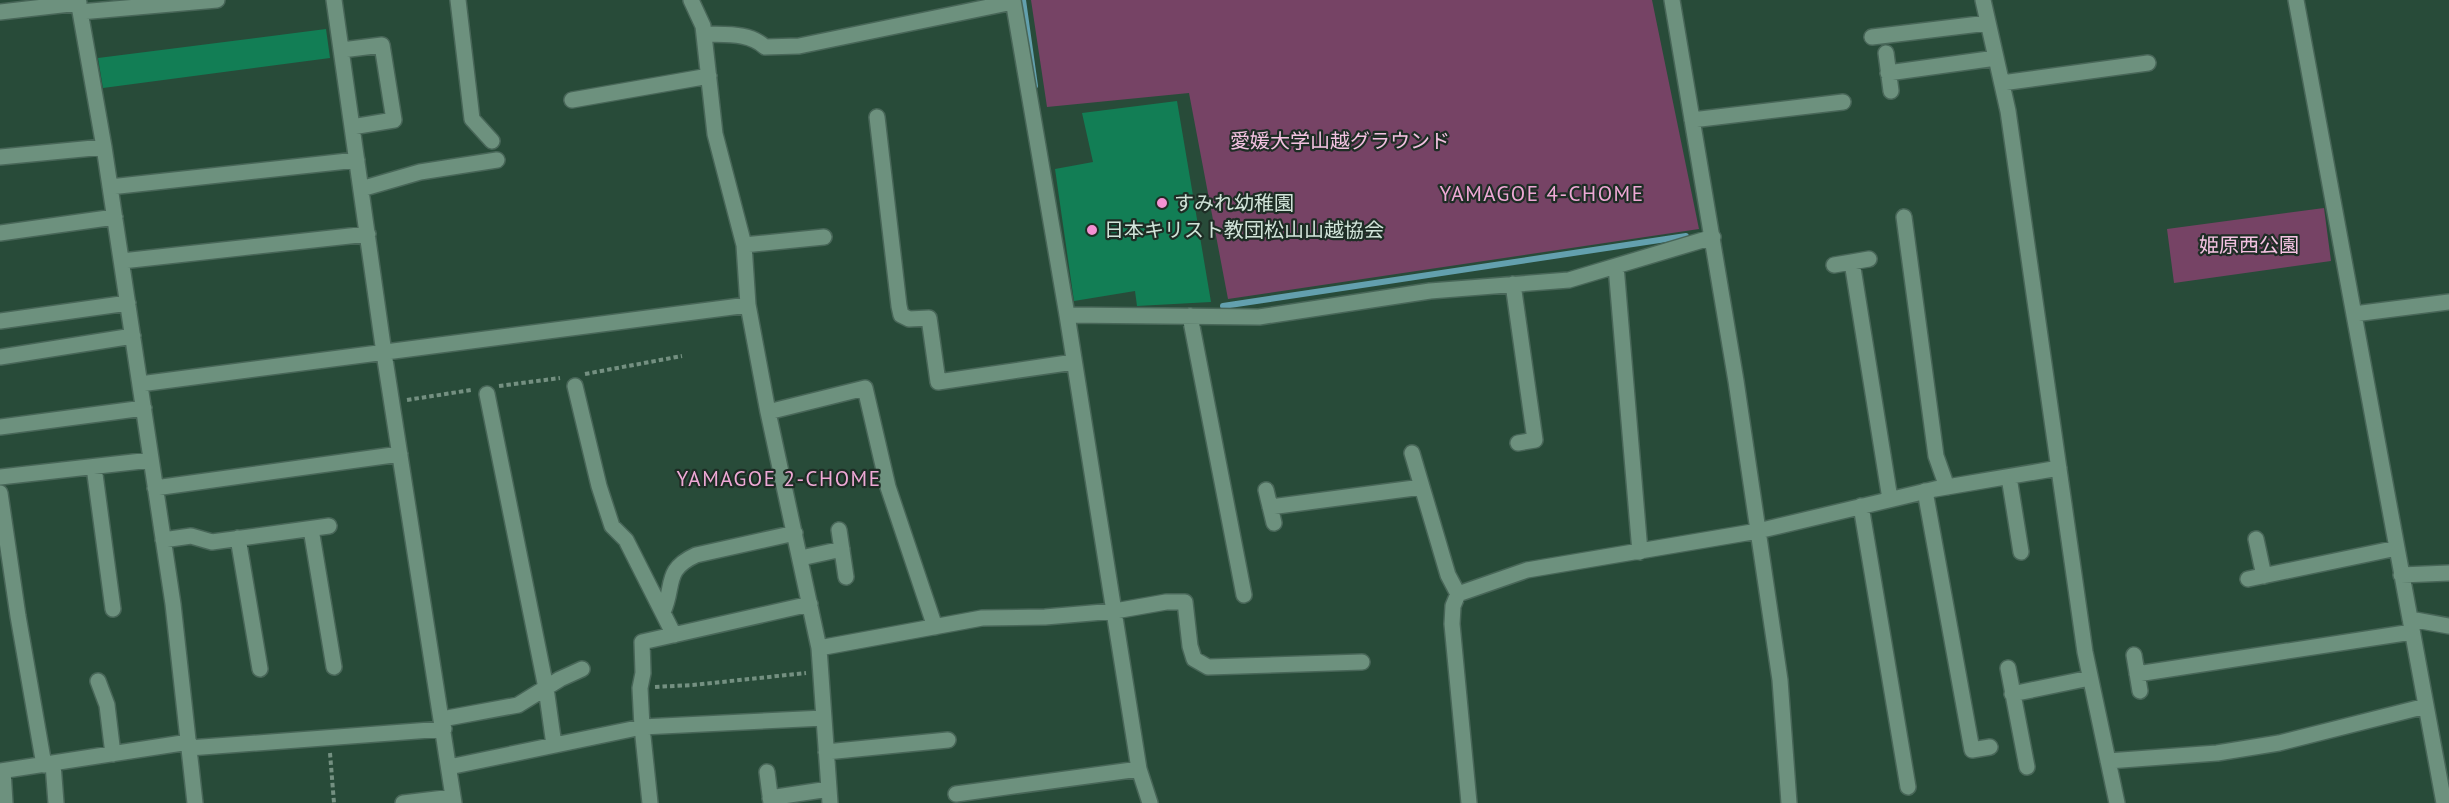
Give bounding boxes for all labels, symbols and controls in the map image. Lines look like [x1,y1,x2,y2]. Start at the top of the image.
park label: 愛媛大学山越グラウンド [1230,128,1450,154]
district label: YAMAGOE 4-CHOME [1440,180,1644,207]
place label: すみれ幼稚園 [1174,190,1294,216]
marker: すみれ幼稚園 [1155,196,1169,210]
place label: 日本キリスト教団松山山越協会 [1104,217,1384,243]
marker: 日本キリスト教団松山山越協会 [1085,223,1099,237]
park label: 姫原西公園 [2199,232,2299,258]
district label: YAMAGOE 2-CHOME [677,465,881,492]

